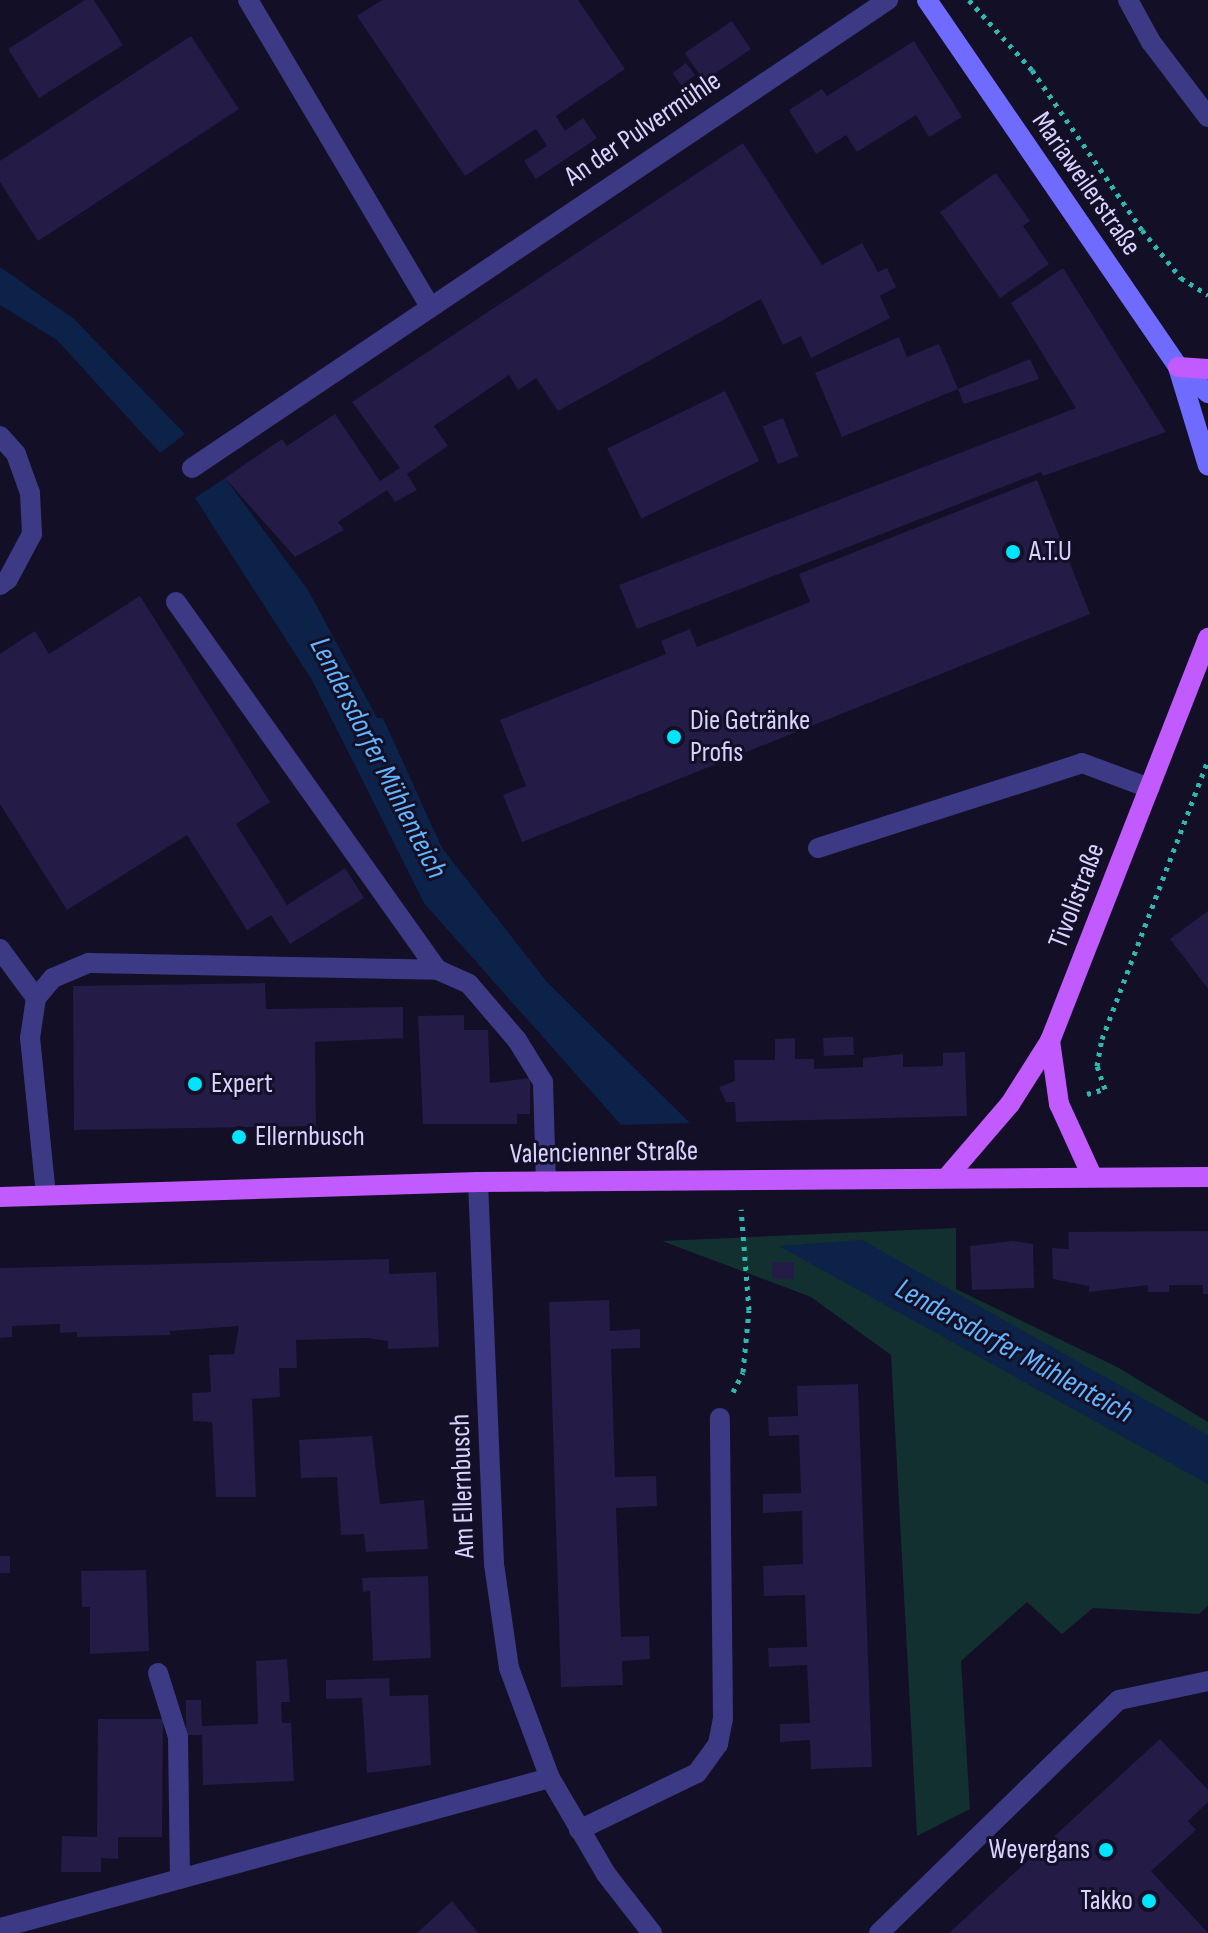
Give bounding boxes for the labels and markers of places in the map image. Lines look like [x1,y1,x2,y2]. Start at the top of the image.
place label: A.T.U [1029,535,1072,569]
marker: A.T.U [1004,543,1022,561]
place label: Die Getränke Profis [690,704,810,770]
marker: Die Getränke Profis [665,728,683,746]
place label: Expert [211,1067,273,1101]
marker: Expert [186,1075,204,1093]
place label: Ellernbusch [255,1120,365,1154]
marker: Ellernbusch [230,1128,248,1146]
place label: Weyergans [988,1833,1090,1867]
marker: Weyergans [1097,1841,1115,1859]
place label: Takko [1080,1884,1133,1918]
marker: Takko [1140,1892,1158,1910]

